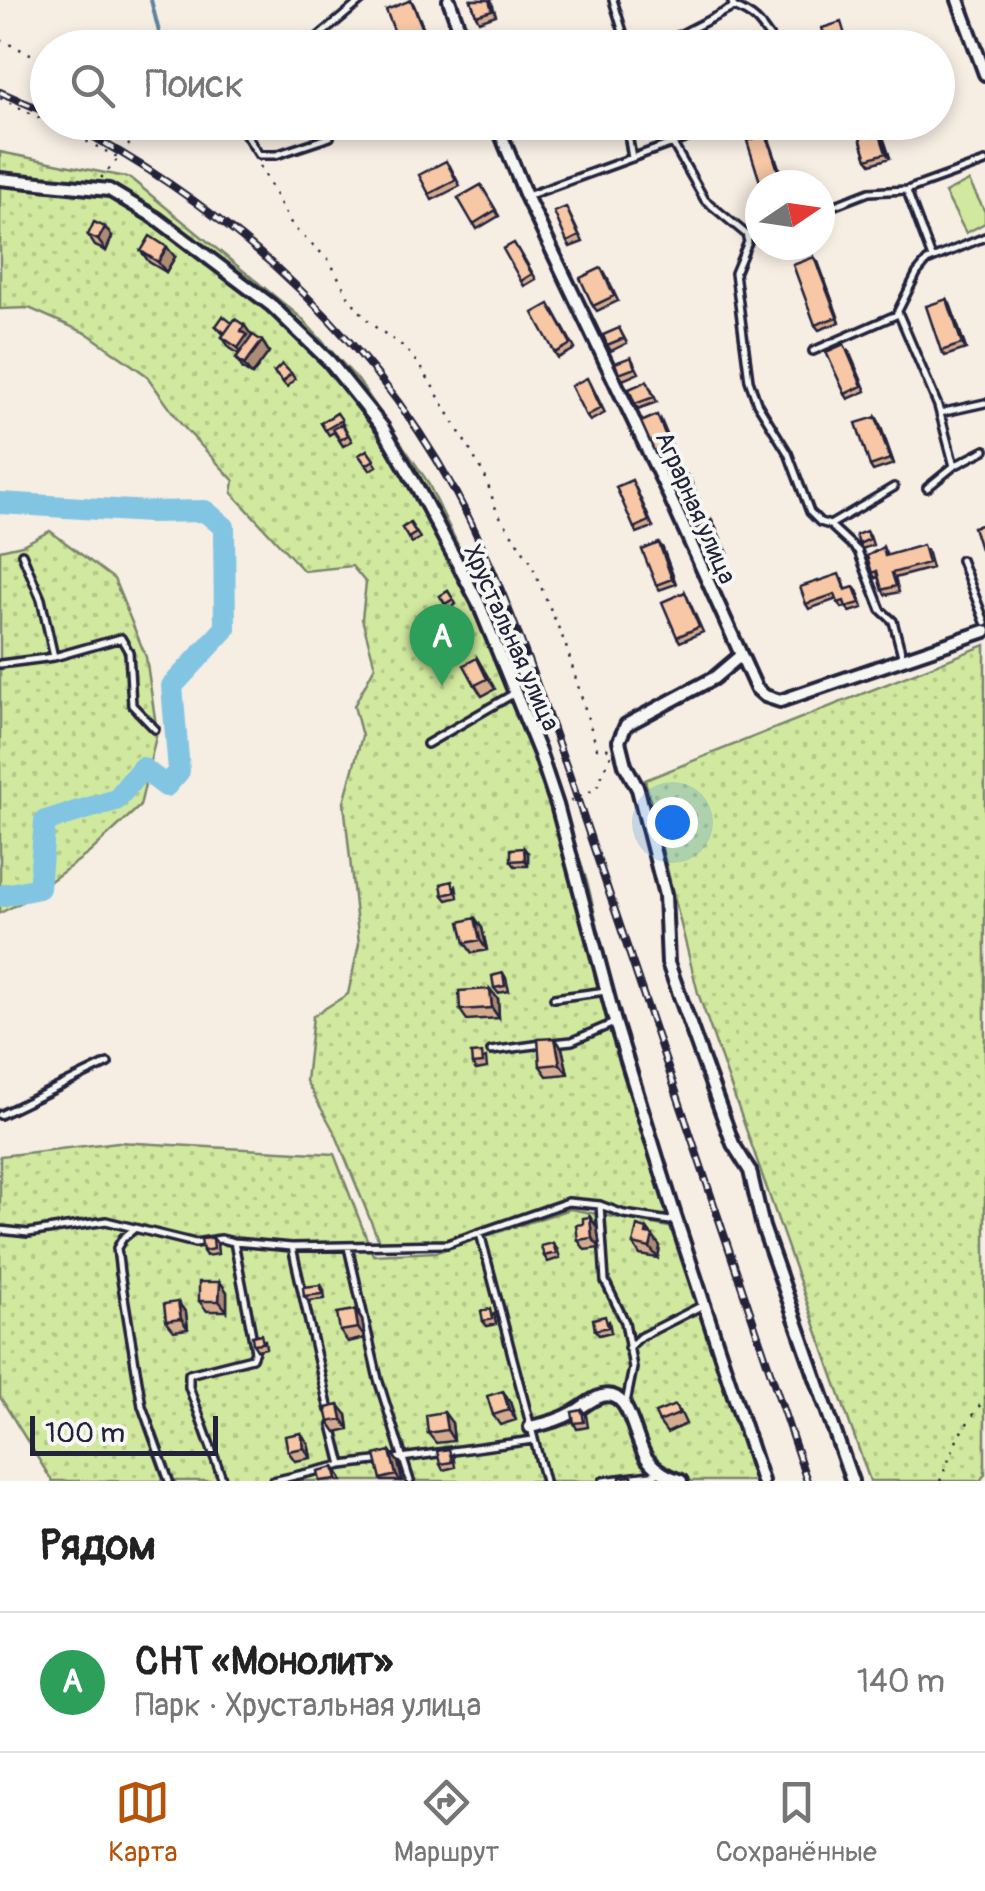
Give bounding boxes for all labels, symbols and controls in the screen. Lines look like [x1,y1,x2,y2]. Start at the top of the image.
search box [30,30,955,140]
icon: search [65,58,120,113]
text: Поиск [145,61,244,109]
north arrow [745,170,835,260]
street label: Аграрная улица [648,427,742,589]
street label: Хрустальная улица [456,540,566,736]
pin: A [410,604,474,686]
your location [647,797,698,848]
scale bar [30,1411,218,1456]
text: 100 m [45,1416,125,1451]
text: Рядом [40,1520,156,1572]
text: СНТ «Монолит» [135,1638,393,1686]
text: A [62,1662,83,1702]
text: 140 m [857,1662,945,1702]
text: Парк · Хрустальная улица [135,1686,481,1726]
tab: Карта [108,1775,178,1870]
tab: Маршрут [394,1775,499,1870]
tab: Сохранённые [715,1775,877,1870]

